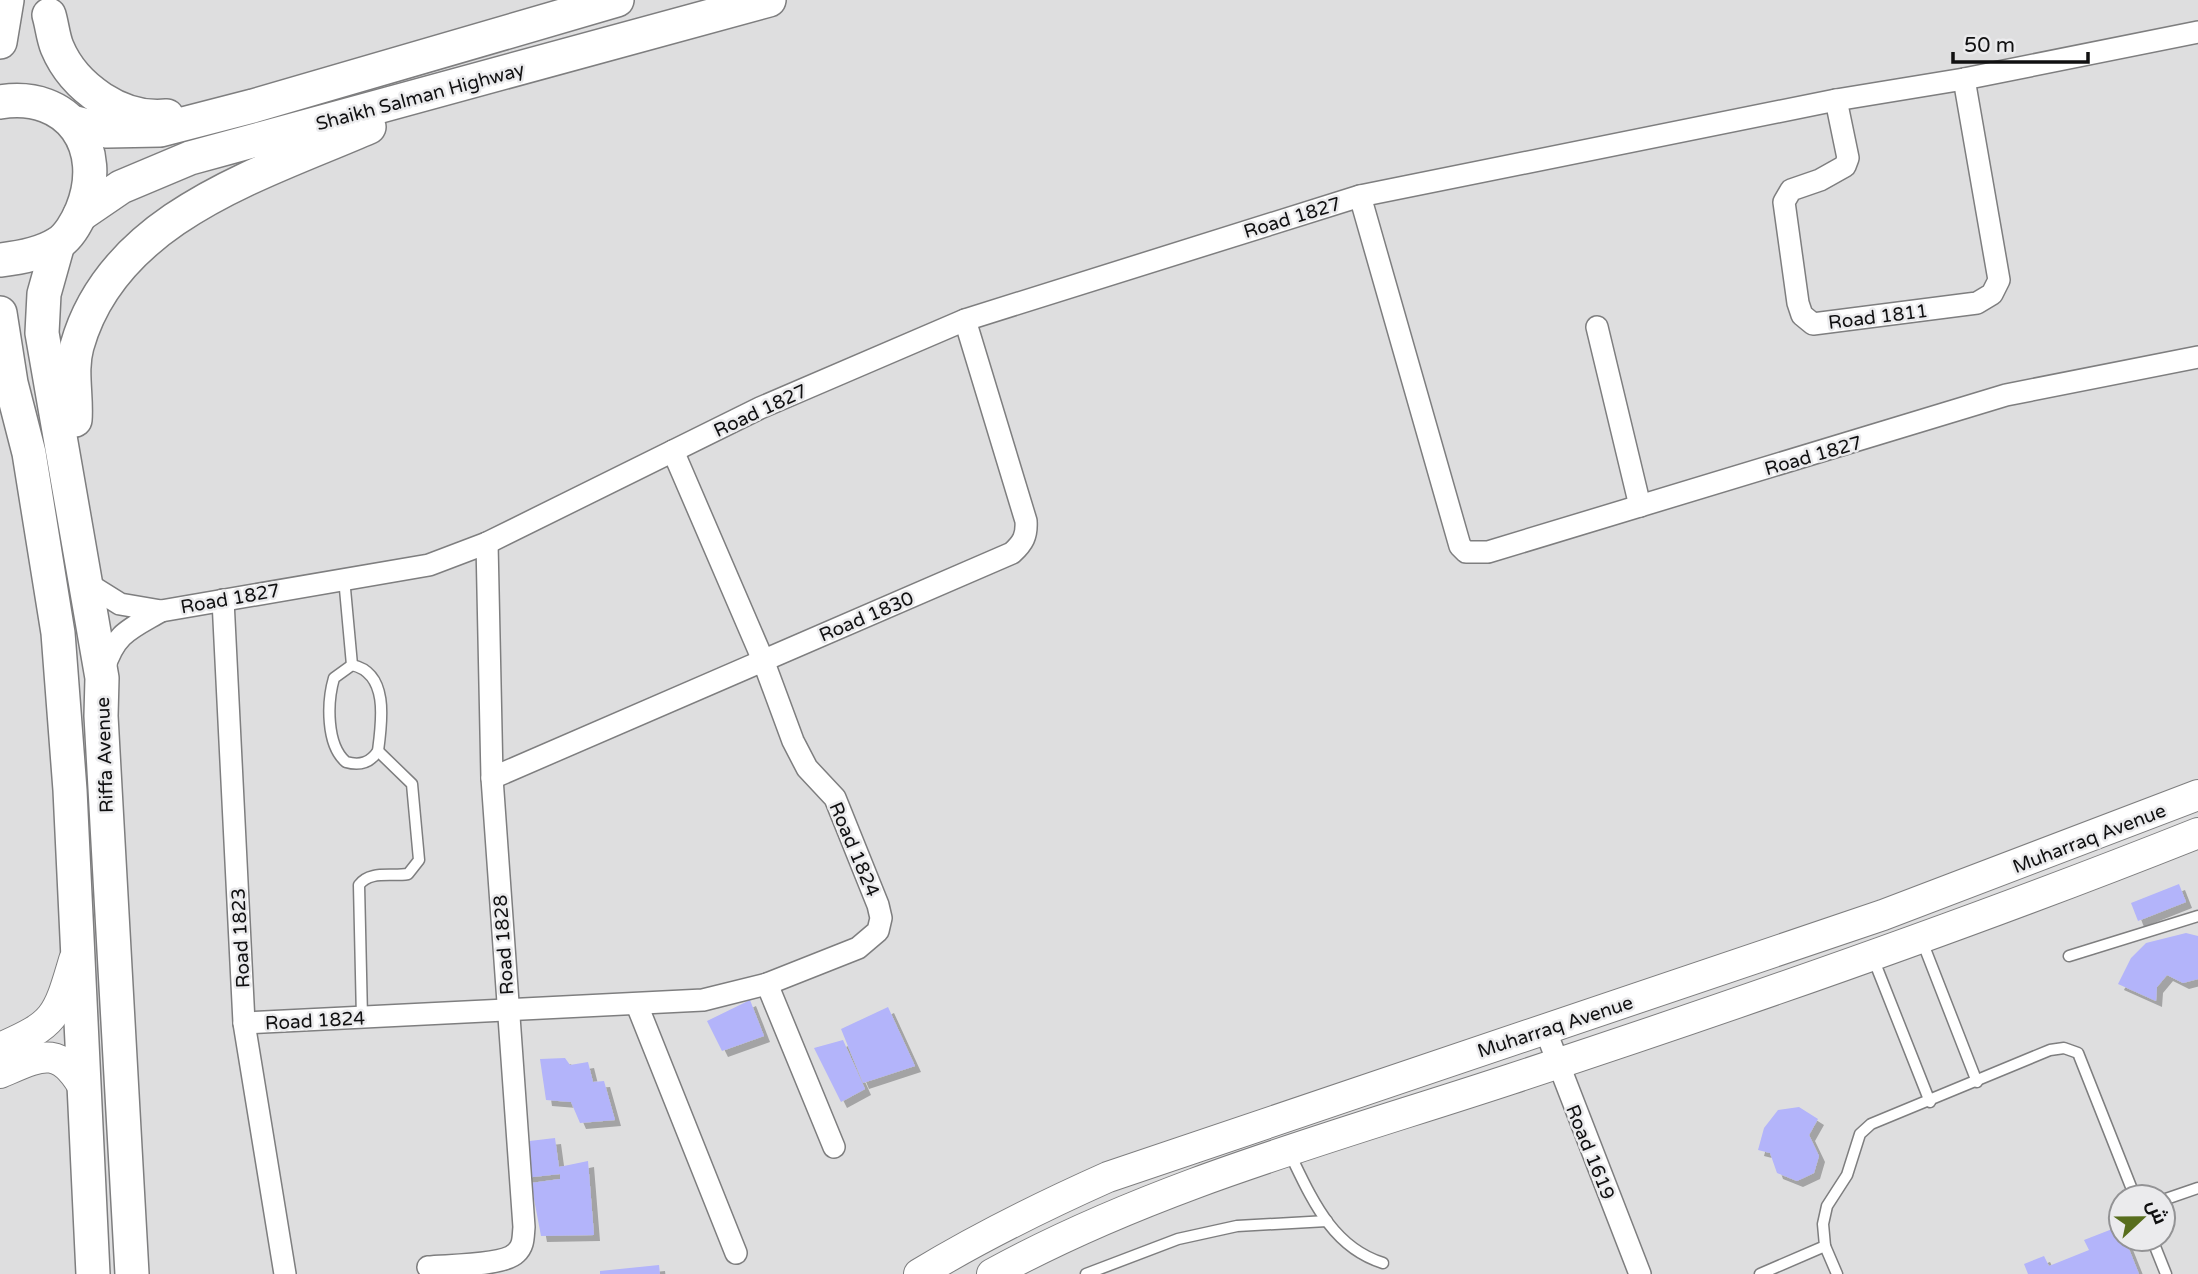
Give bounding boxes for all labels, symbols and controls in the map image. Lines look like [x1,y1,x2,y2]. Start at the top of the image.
scale bar [1953,21,2088,65]
text: 50 m [1964,33,2015,58]
street label: Shaikh Salman Highway [314,59,527,135]
street label: Road 1827 [1241,193,1344,243]
street label: Road 1811 [1827,300,1929,334]
street label: Road 1827 [710,380,811,442]
street label: Road 1827 [1762,432,1865,480]
street label: Road 1827 [179,579,282,619]
street label: Road 1830 [816,587,917,647]
street label: Riffa Avenue [92,696,118,813]
street label: Road 1824 [824,799,884,900]
street label: Muharraq Avenue [2010,800,2169,878]
street label: Road 1823 [227,887,255,989]
street label: Road 1828 [490,894,518,996]
street label: Muharraq Avenue [1475,991,1636,1062]
street label: Road 1824 [264,1007,366,1035]
street label: Road 1619 [1561,1102,1619,1203]
north arrow [2107,1183,2177,1253]
text: ش [2142,1197,2172,1227]

